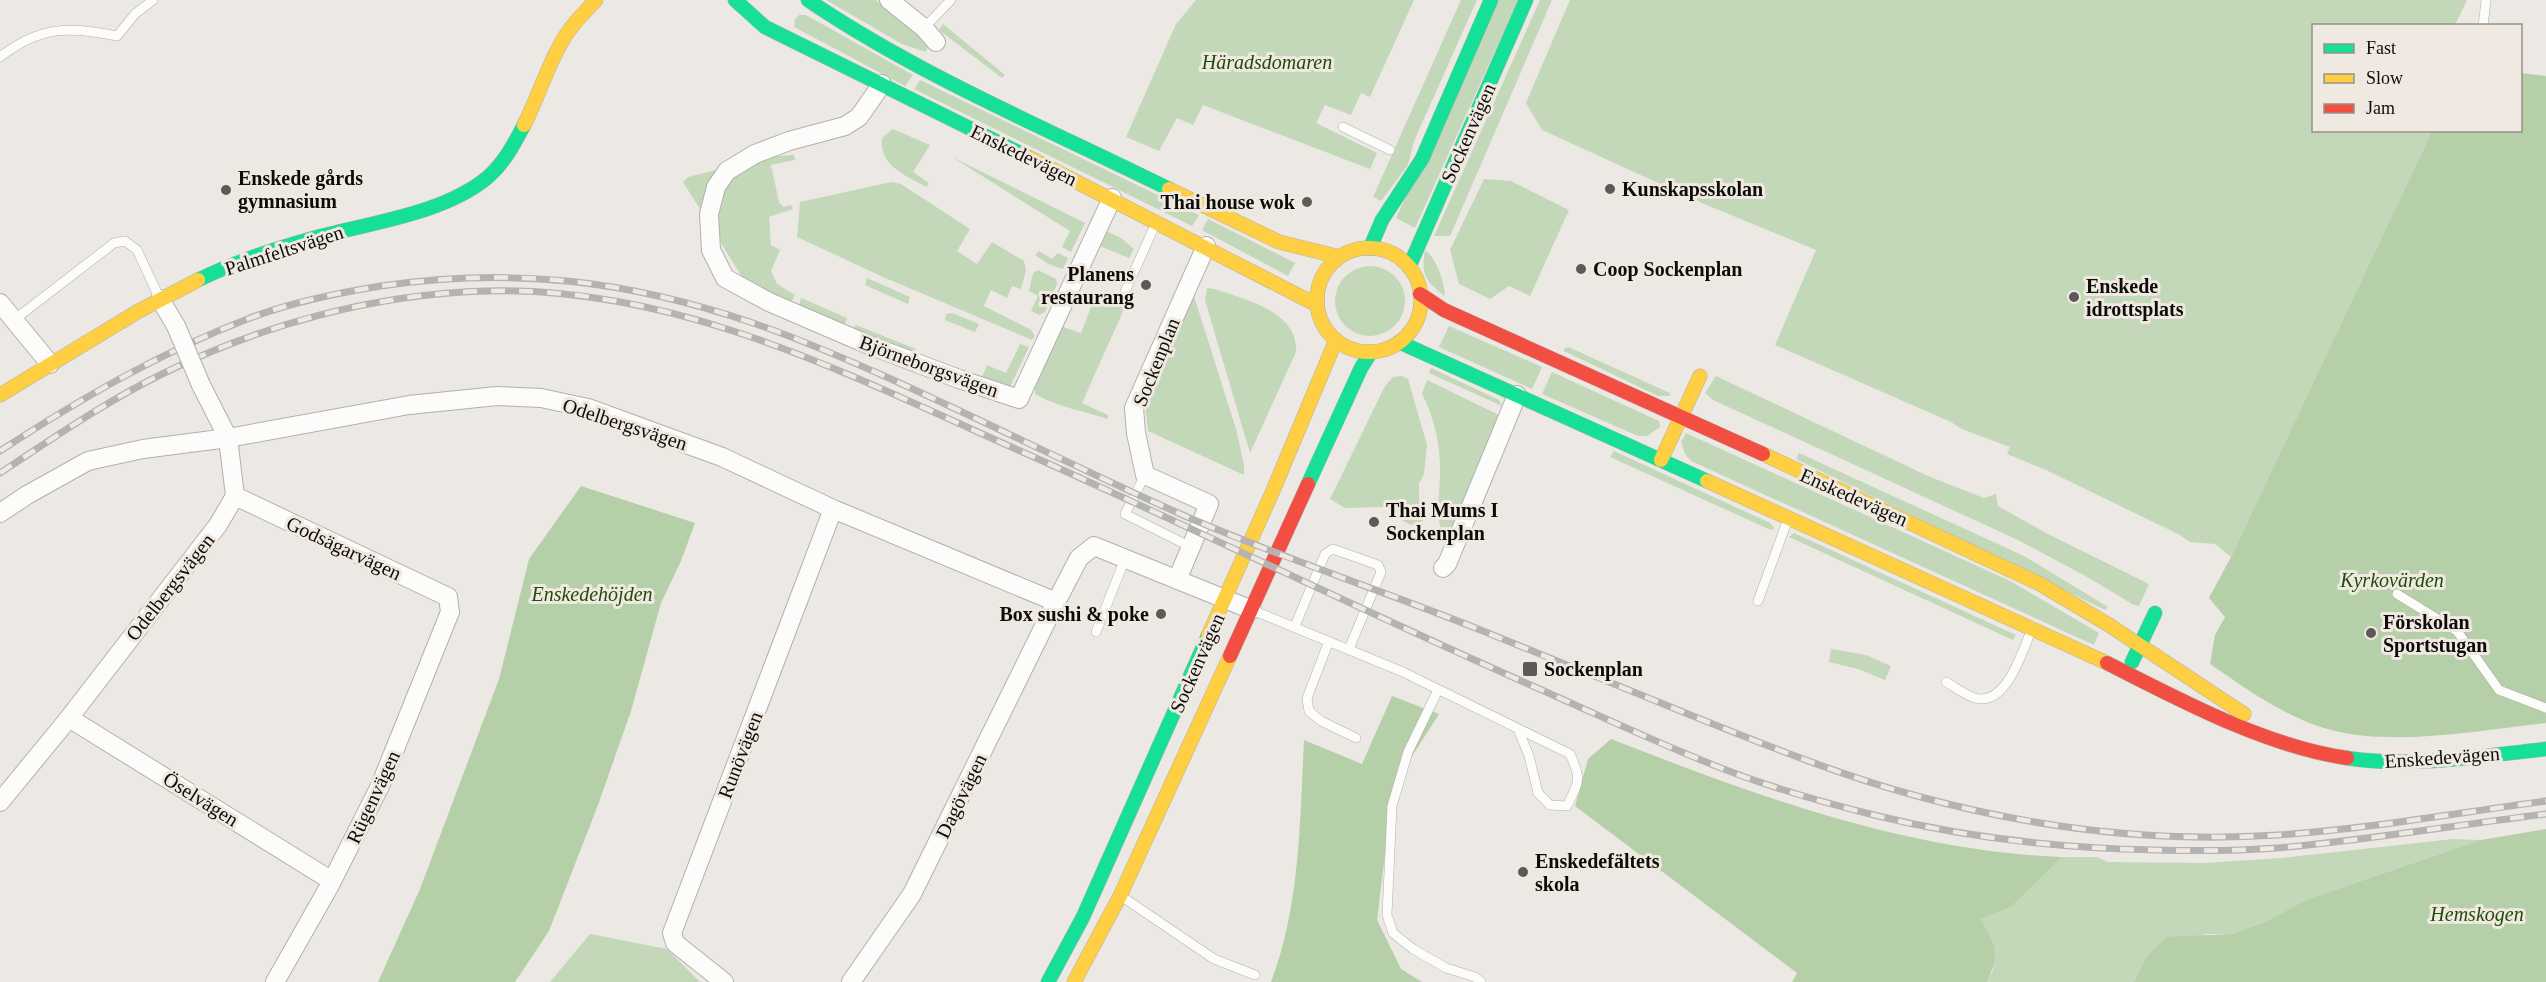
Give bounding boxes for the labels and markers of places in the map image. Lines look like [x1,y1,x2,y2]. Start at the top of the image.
place label: Enskede gårds gymnasium [238,167,363,213]
place label: Kunskapsskolan [1622,178,1763,201]
marker: Kunskapsskolan [1603,182,1617,196]
marker: Enskede gårds gymnasium [219,183,233,197]
place label: Thai house wok [1161,191,1296,213]
marker: Thai house wok [1300,195,1314,209]
place label: Coop Sockenplan [1593,258,1743,281]
marker: Coop Sockenplan [1574,262,1588,276]
place label: Planens restaurang [1041,263,1134,309]
place label: Enskede idrottsplats [2086,275,2184,321]
marker: Planens restaurang [1139,278,1153,292]
marker: Enskede idrottsplats [2067,290,2081,304]
place label: Thai Mums I Sockenplan [1386,499,1498,545]
marker: Thai Mums I Sockenplan [1367,515,1381,529]
place label: Box sushi & poke [1000,603,1149,626]
marker: Box sushi & poke [1154,607,1168,621]
place label: Förskolan Sportstugan [2383,611,2487,657]
marker: Förskolan Sportstugan [2364,626,2378,640]
place label: Sockenplan [1544,658,1643,681]
marker: Sockenplan [1521,660,1539,678]
place label: Enskedefältets skola [1535,850,1660,895]
marker: Enskedefältets skola [1516,865,1530,879]

